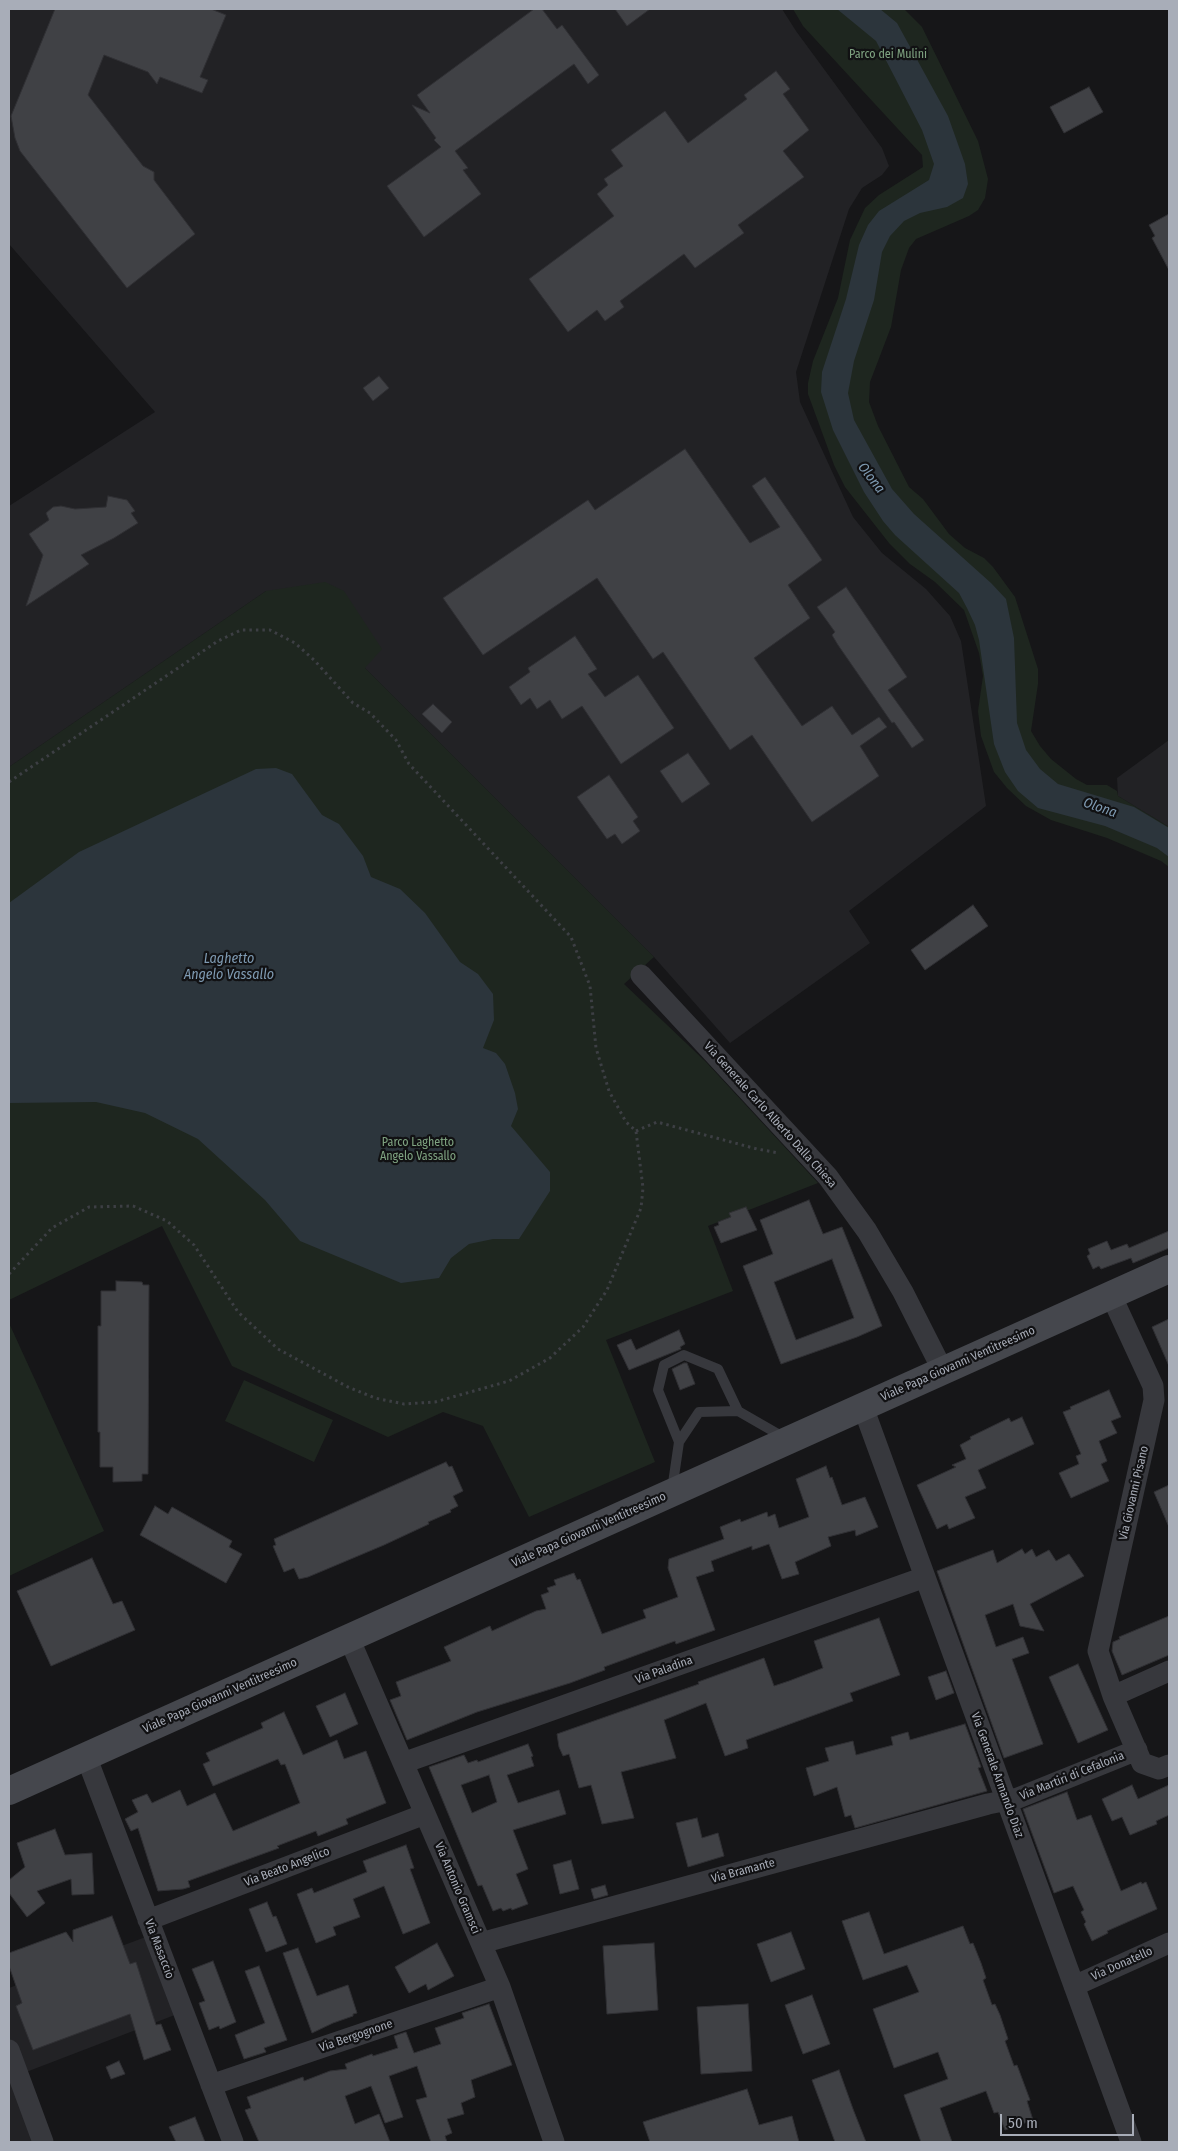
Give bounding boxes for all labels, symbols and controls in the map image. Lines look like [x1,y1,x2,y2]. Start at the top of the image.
park label: Parco dei Mulini [849,48,927,62]
water label: Olona [854,459,888,497]
water label: Olona [1081,794,1119,822]
water label: Laghetto Angelo Vassallo [184,951,274,984]
street label: Via Generale Carlo Alberto Dalla Chiesa [701,1039,839,1191]
park label: Parco Laghetto Angelo Vassallo [380,1136,456,1164]
street label: Viale Papa Giovanni Ventitreesimo [879,1323,1037,1405]
street label: Via Giovanni Pisano [1116,1444,1152,1542]
street label: Viale Papa Giovanni Ventitreesimo [510,1489,668,1571]
street label: Via Paladina [633,1653,695,1687]
street label: Viale Papa Giovanni Ventitreesimo [141,1655,299,1737]
street label: Via Generale Armando Diaz [968,1710,1026,1840]
street label: Via Martiri di Cefalonia [1018,1748,1126,1804]
street label: Via Antonio Gramsci [431,1840,483,1936]
street label: Via Beato Angelico [242,1844,332,1890]
street label: Via Bramante [710,1856,776,1886]
street label: Via Masaccio [141,1917,177,1981]
street label: Via Donatello [1089,1944,1155,1984]
street label: Via Bergognone [317,2017,395,2055]
scale bar [1003,2104,1137,2136]
text: 50 m [1008,2114,1038,2132]

